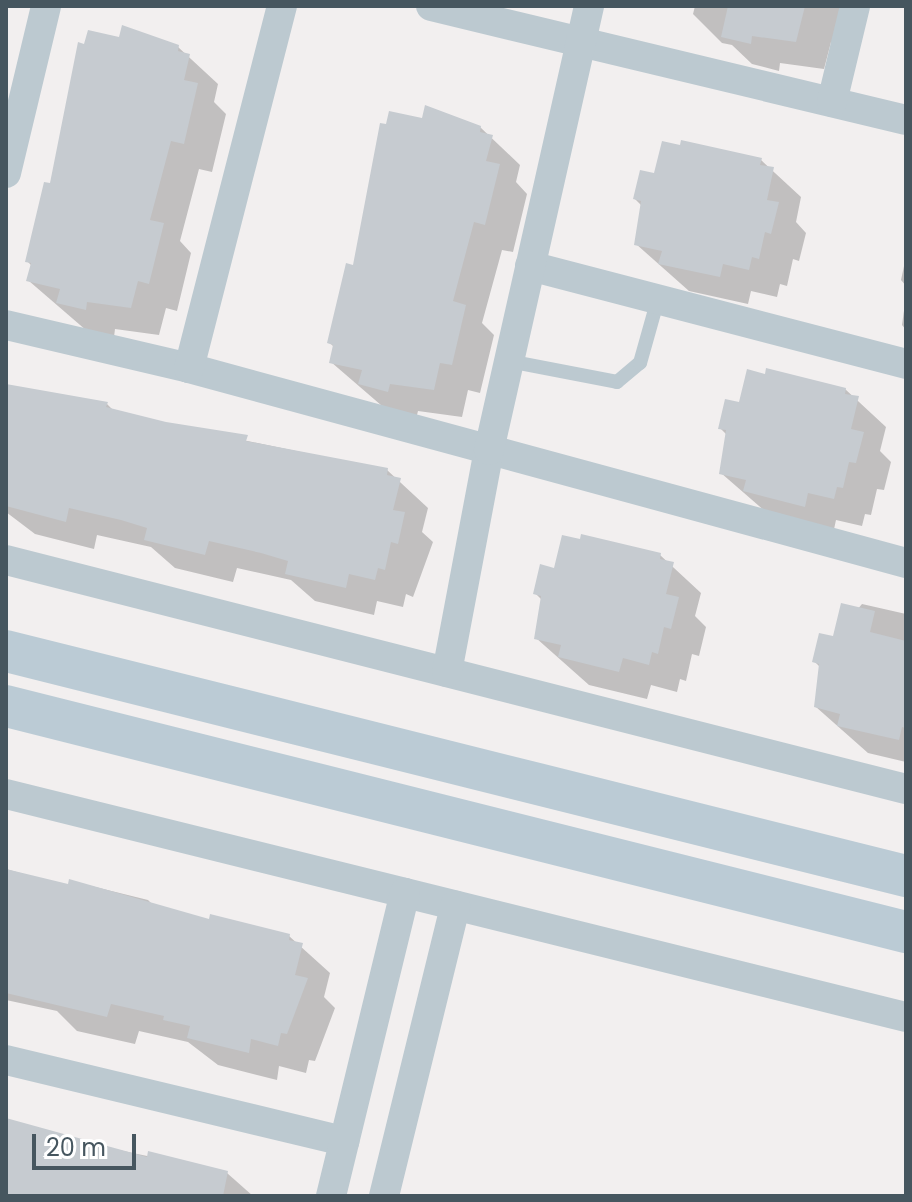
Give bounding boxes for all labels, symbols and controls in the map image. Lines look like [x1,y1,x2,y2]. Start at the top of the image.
scale bar [36,1118,140,1168]
text: 20 m [46,1131,106,1164]

